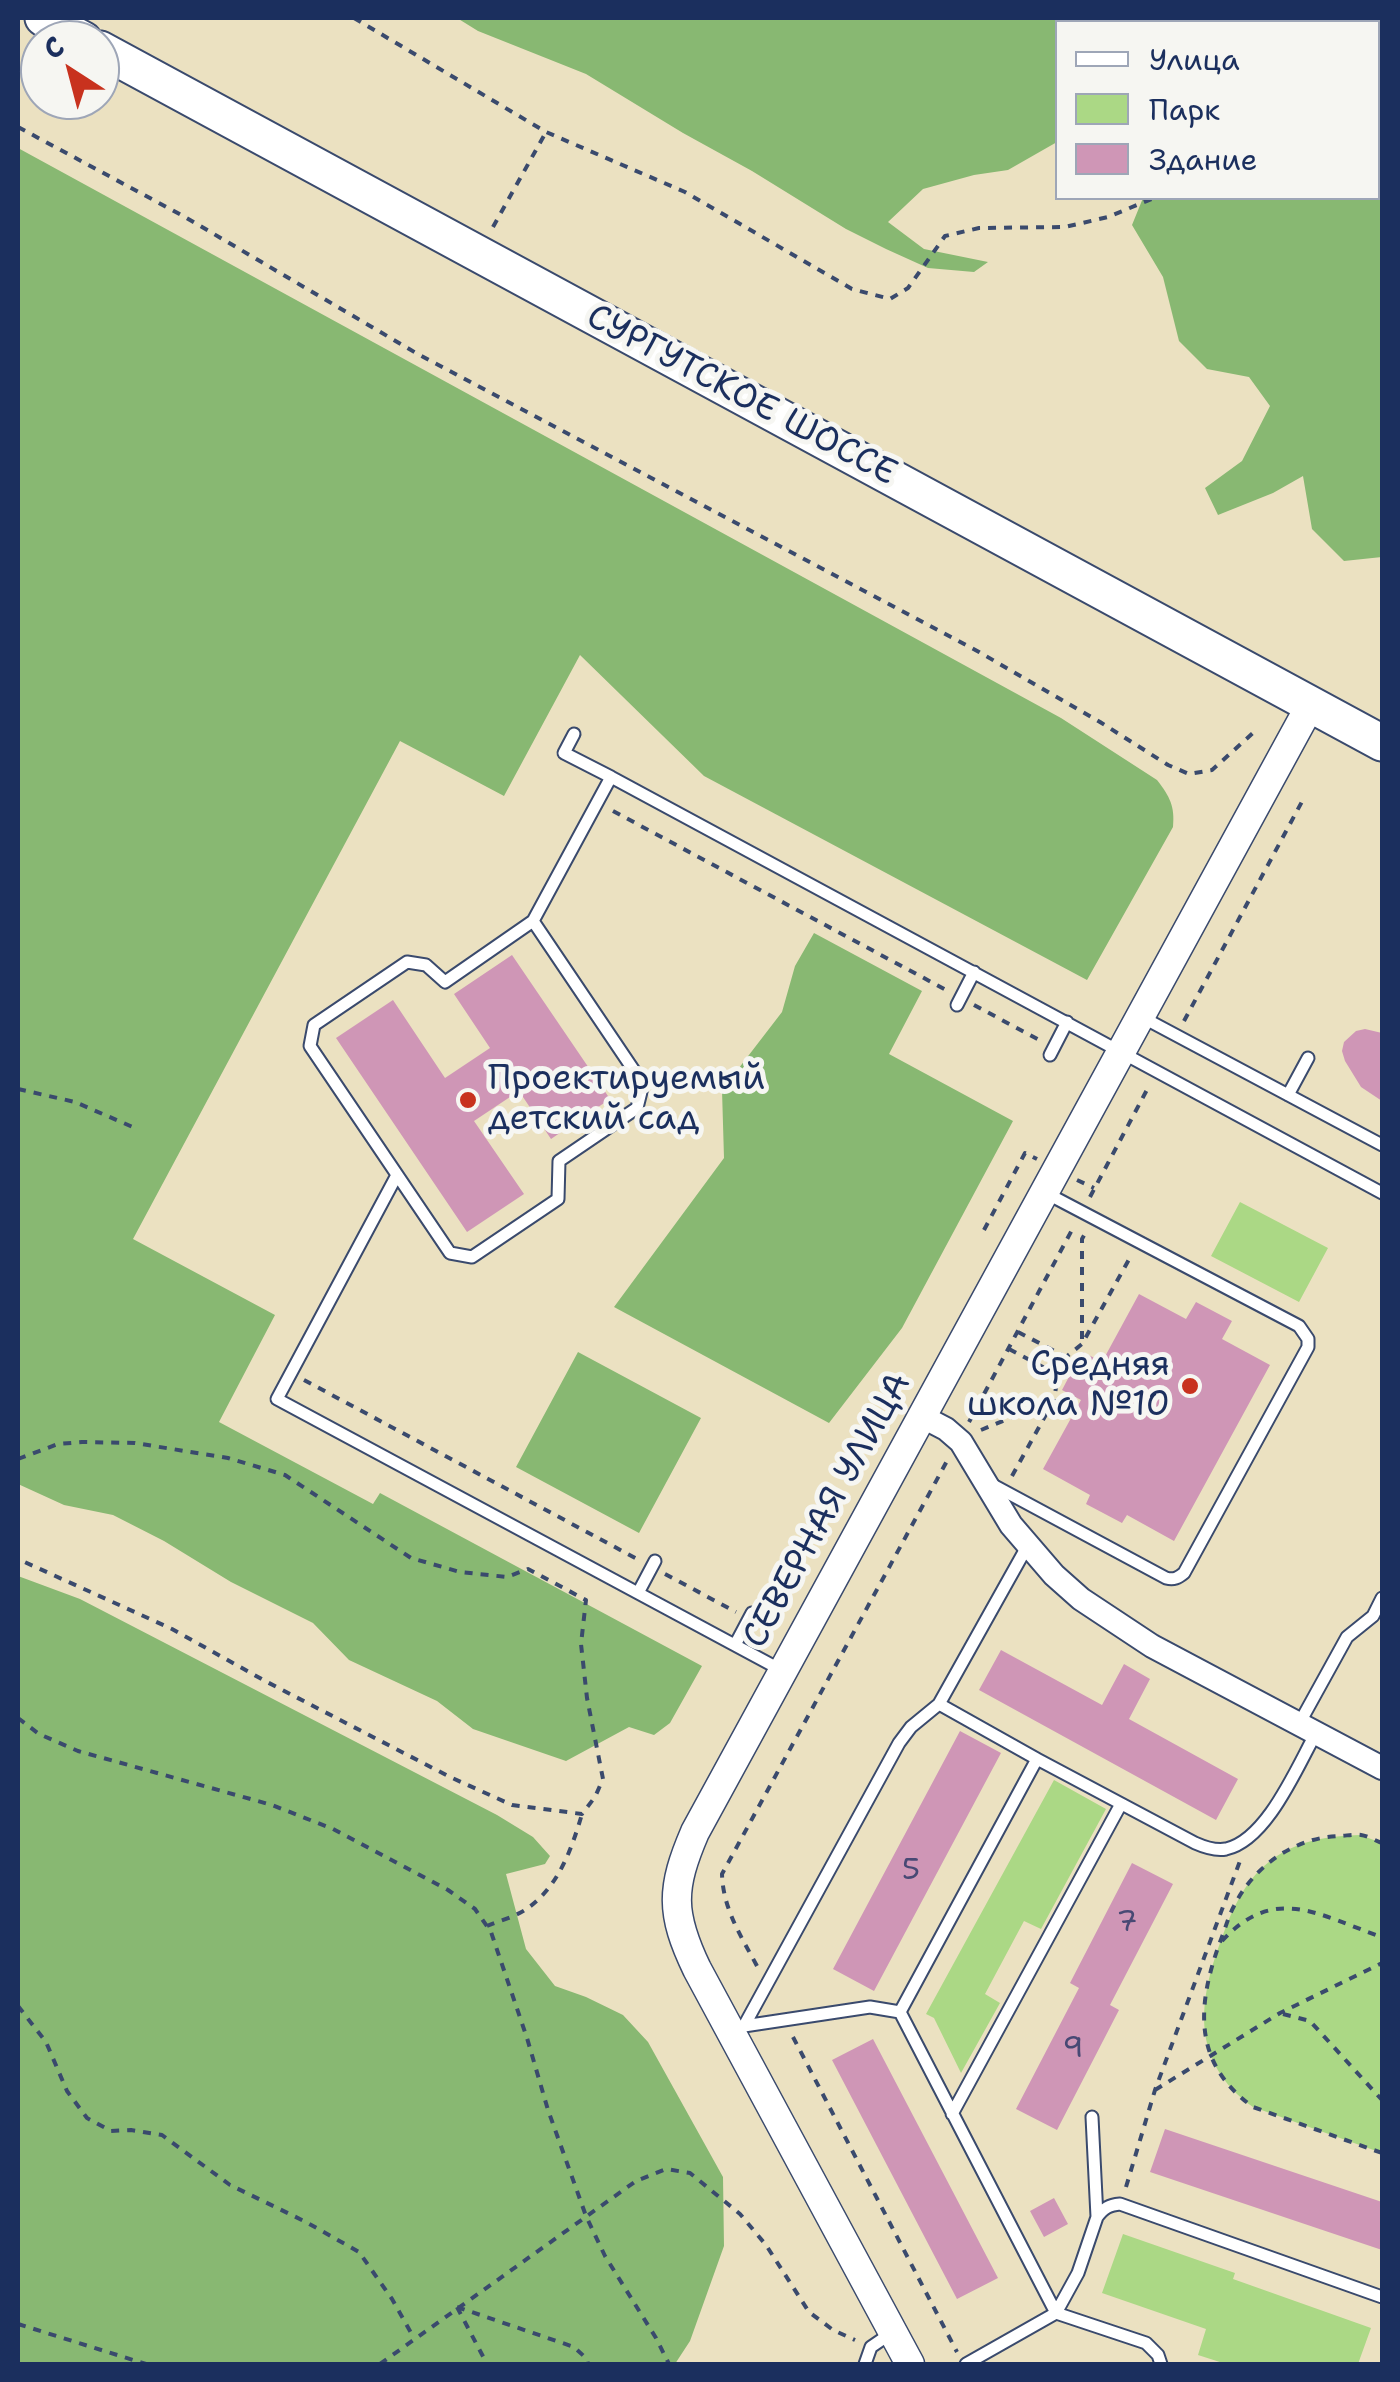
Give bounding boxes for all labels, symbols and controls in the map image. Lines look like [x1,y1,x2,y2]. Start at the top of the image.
north arrow [20,20,120,120]
legend [1055,20,1380,200]
text: С [35,27,72,68]
text: Улица [1149,39,1240,80]
text: Парк [1149,89,1220,130]
text: Здание [1149,139,1258,180]
street label: СУРГУТСКОЕ ШОССЕ [579,296,903,496]
place label: Проектируемый детский сад [488,1059,765,1141]
marker: Проектируемый детский сад [457,1089,479,1111]
place label: Средняя школа №10 [967,1345,1170,1427]
street label: СЕВЕРНАЯ УЛИЦА [735,1366,921,1656]
marker: Средняя школа №10 [1179,1375,1201,1397]
house number: 5 [902,1853,920,1889]
house number: 7 [1117,1905,1137,1941]
house number: 9 [1063,2031,1083,2067]

